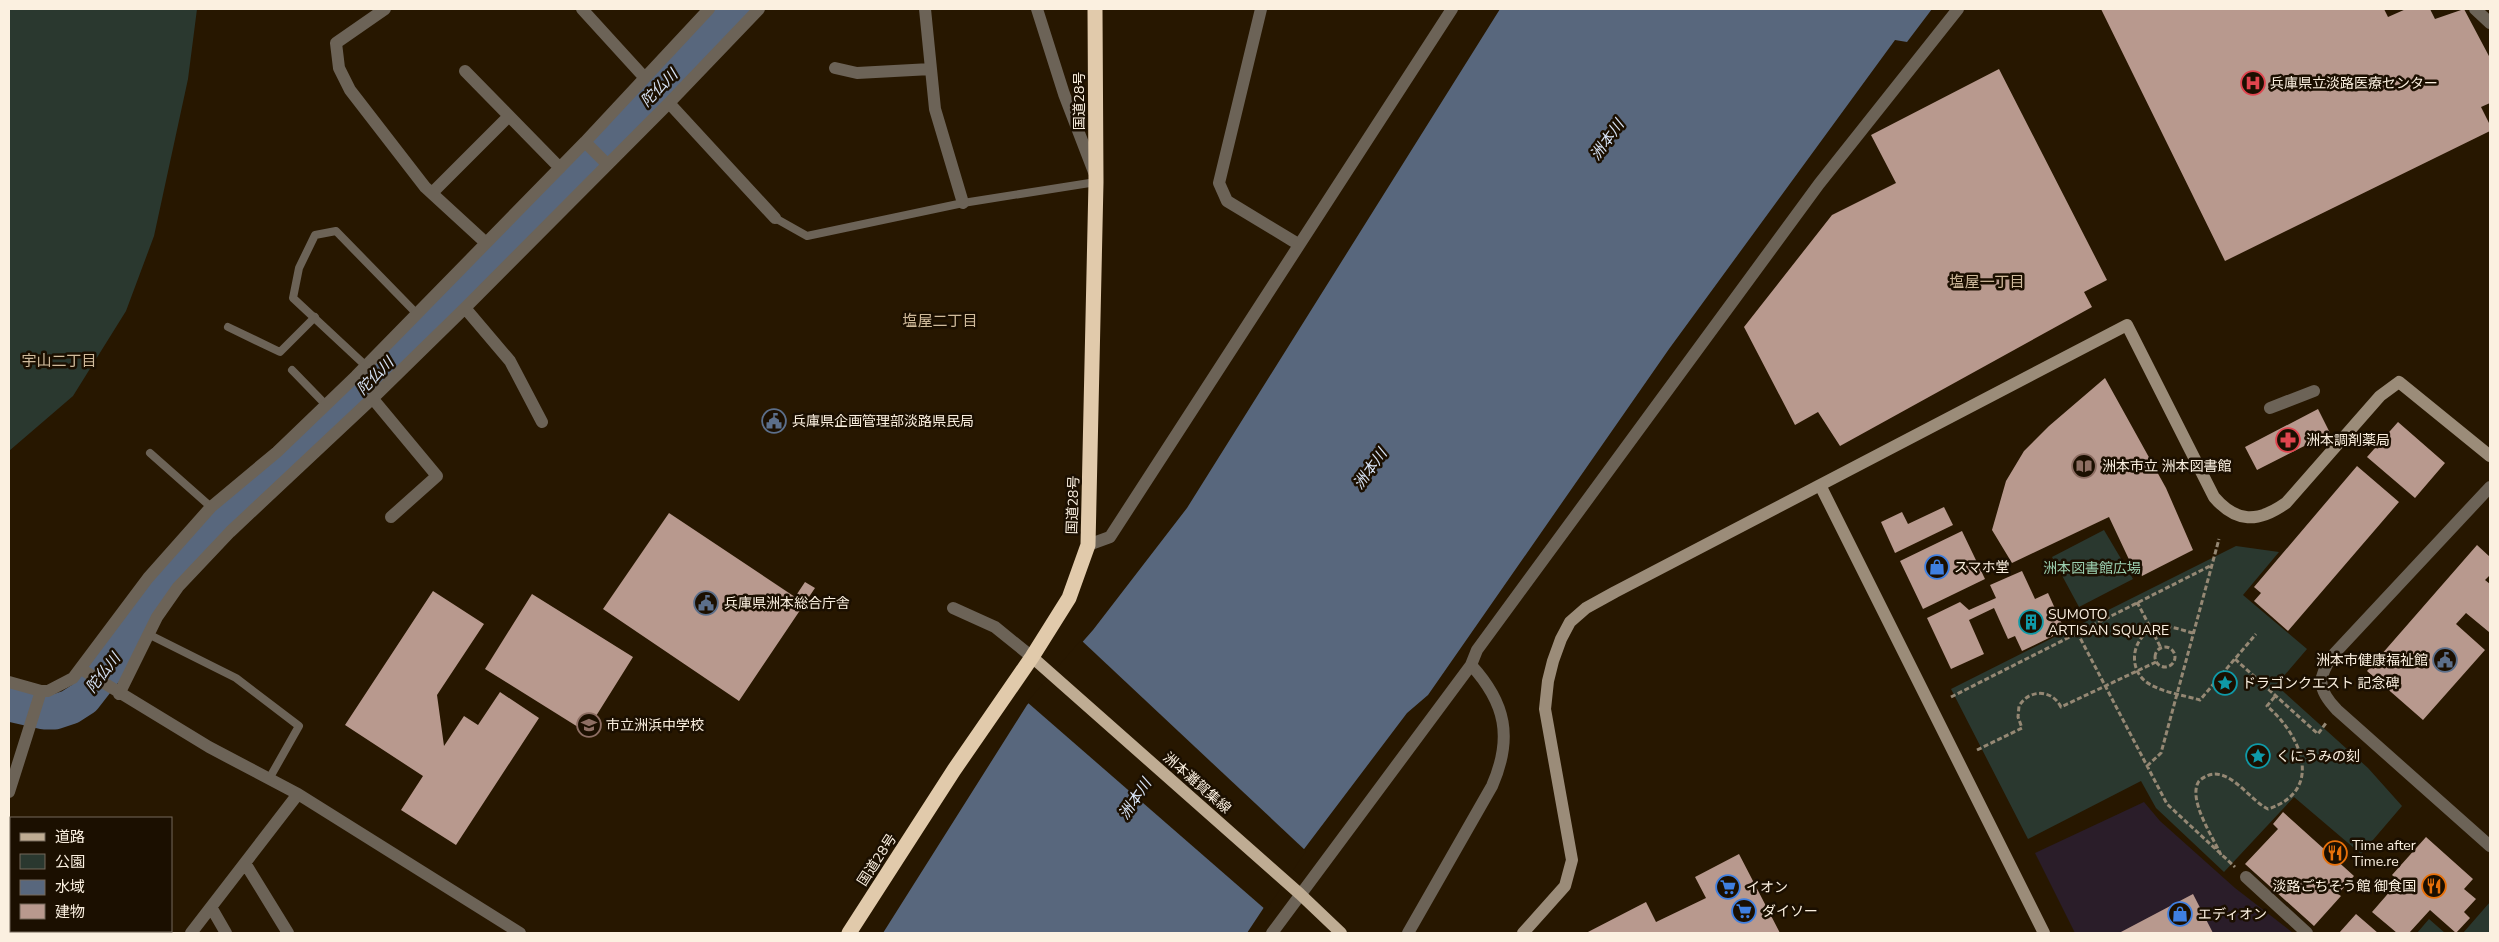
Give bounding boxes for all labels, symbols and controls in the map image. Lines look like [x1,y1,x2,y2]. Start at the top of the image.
water label: 陀仏川 [636,64,683,111]
hospital icon: 兵庫県立淡路医療センター [2240,70,2266,96]
street label: 国道28号 [1070,72,1089,130]
place label: 兵庫県立淡路医療センター [2270,74,2438,93]
water label: 洲本川 [1586,114,1629,164]
district label: 塩屋一丁目 [1949,272,2025,292]
district label: 塩屋二丁目 [902,311,978,331]
district label: 宇山二丁目 [21,351,97,371]
water label: 陀仏川 [352,352,399,399]
public building icon: 兵庫県企画管理部淡路県民局 [761,408,787,434]
place label: 兵庫県企画管理部淡路県民局 [792,412,974,431]
pharmacy icon: 洲本調剤薬局 [2275,427,2301,453]
place label: 洲本調剤薬局 [2306,431,2390,450]
water label: 洲本川 [1349,443,1392,493]
library icon: 洲本市立 洲本図書館 [2071,453,2097,479]
place label: 洲本市立 洲本図書館 [2102,457,2232,476]
street label: 国道28号 [1062,475,1084,535]
shop icon: スマホ堂 [1924,554,1950,580]
place label: スマホ堂 [1954,558,2010,577]
park label: 洲本図書館広場 [2043,559,2141,578]
public building icon: 兵庫県洲本総合庁舎 [693,590,719,616]
place label: 兵庫県洲本総合庁舎 [724,594,850,613]
place label: SUMOTO ARTISAN SQUARE [2048,605,2169,640]
building icon: SUMOTO ARTISAN SQUARE [2018,609,2044,635]
public building icon: 洲本市健康福祉館 [2432,647,2458,673]
water label: 陀仏川 [81,648,126,697]
place label: 洲本市健康福祉館 [2316,651,2428,670]
place icon: ドラゴンクエスト 記念碑 [2212,670,2238,696]
place label: ドラゴンクエスト 記念碑 [2242,674,2400,693]
school or university icon: 市立洲浜中学校 [576,712,602,738]
place label: 市立洲浜中学校 [606,716,704,735]
place icon: くにうみの刻 [2245,743,2271,769]
place label: くにうみの刻 [2276,747,2360,766]
street label: 洲本灘賀集線 [1159,748,1235,818]
water label: 洲本川 [1114,773,1157,823]
legend [10,817,172,932]
text: 道路 [55,827,85,847]
street label: 国道28号 [853,830,901,890]
place label: Time after Time.re [2352,836,2416,871]
restaurant icon: Time after Time.re [2322,840,2348,866]
text: 公園 [55,852,85,872]
restaurant icon: 淡路ごちそう館 御食国 [2421,873,2447,899]
supermarket icon: イオン [1715,874,1741,900]
text: 水域 [55,877,85,897]
place label: 淡路ごちそう館 御食国 [2272,877,2416,896]
place label: イオン [1746,878,1788,897]
supermarket icon: ダイソー [1731,898,1757,924]
shop icon: エディオン [2167,901,2193,927]
text: 建物 [55,902,85,922]
place label: ダイソー [1762,902,1818,921]
place label: エディオン [2198,905,2267,924]

